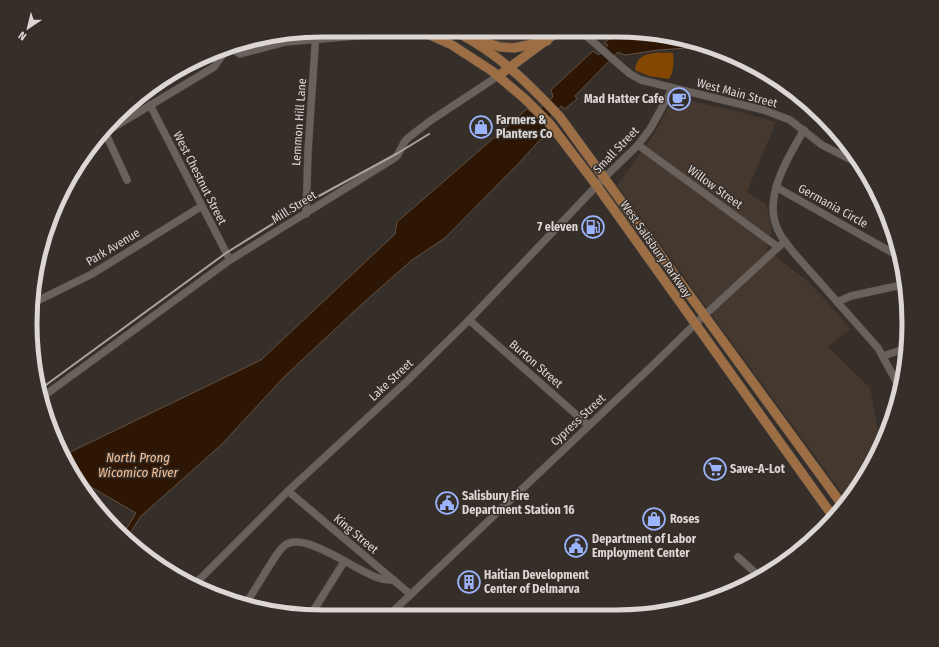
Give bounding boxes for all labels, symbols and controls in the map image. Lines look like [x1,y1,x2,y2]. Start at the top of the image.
north arrow [8,8,48,48]
text: N [16,29,29,43]
street label: West Main Street [695,76,779,110]
street label: Lemmon Hill Lane [289,78,309,166]
cafe icon: Mad Hatter Cafe [666,86,692,112]
place label: Mad Hatter Cafe [584,92,664,106]
place label: Farmers & Planters Co [496,113,553,141]
shop icon: Farmers & Planters Co [468,114,494,140]
street label: Small Street [590,124,642,176]
street label: West Chestnut Street [170,129,230,227]
street label: Willow Street [685,162,745,212]
street label: Germania Circle [796,181,870,231]
street label: Mill Street [269,188,319,226]
street label: West Salisbury Parkway [617,198,695,301]
fuel station icon: 7 eleven [580,214,606,240]
place label: 7 eleven [537,220,578,234]
street label: Park Avenue [84,225,142,269]
street label: Burton Street [507,337,565,391]
street label: Lake Street [366,356,416,404]
street label: Cypress Street [548,391,608,449]
water label: North Prong Wicomico River [98,450,179,480]
supermarket icon: Save-A-Lot [702,456,728,482]
place label: Save-A-Lot [730,462,786,476]
place label: Salisbury Fire Department Station 16 [462,489,575,517]
public building icon: Salisbury Fire Department Station 16 [434,490,460,516]
shop icon: Roses [641,506,667,532]
street label: King Street [331,511,381,557]
place label: Roses [670,512,700,526]
place label: Department of Labor Employment Center [592,532,697,560]
public building icon: Department of Labor Employment Center [563,533,589,559]
place label: Haitian Development Center of Delmarva [484,568,590,596]
building icon: Haitian Development Center of Delmarva [456,569,482,595]

